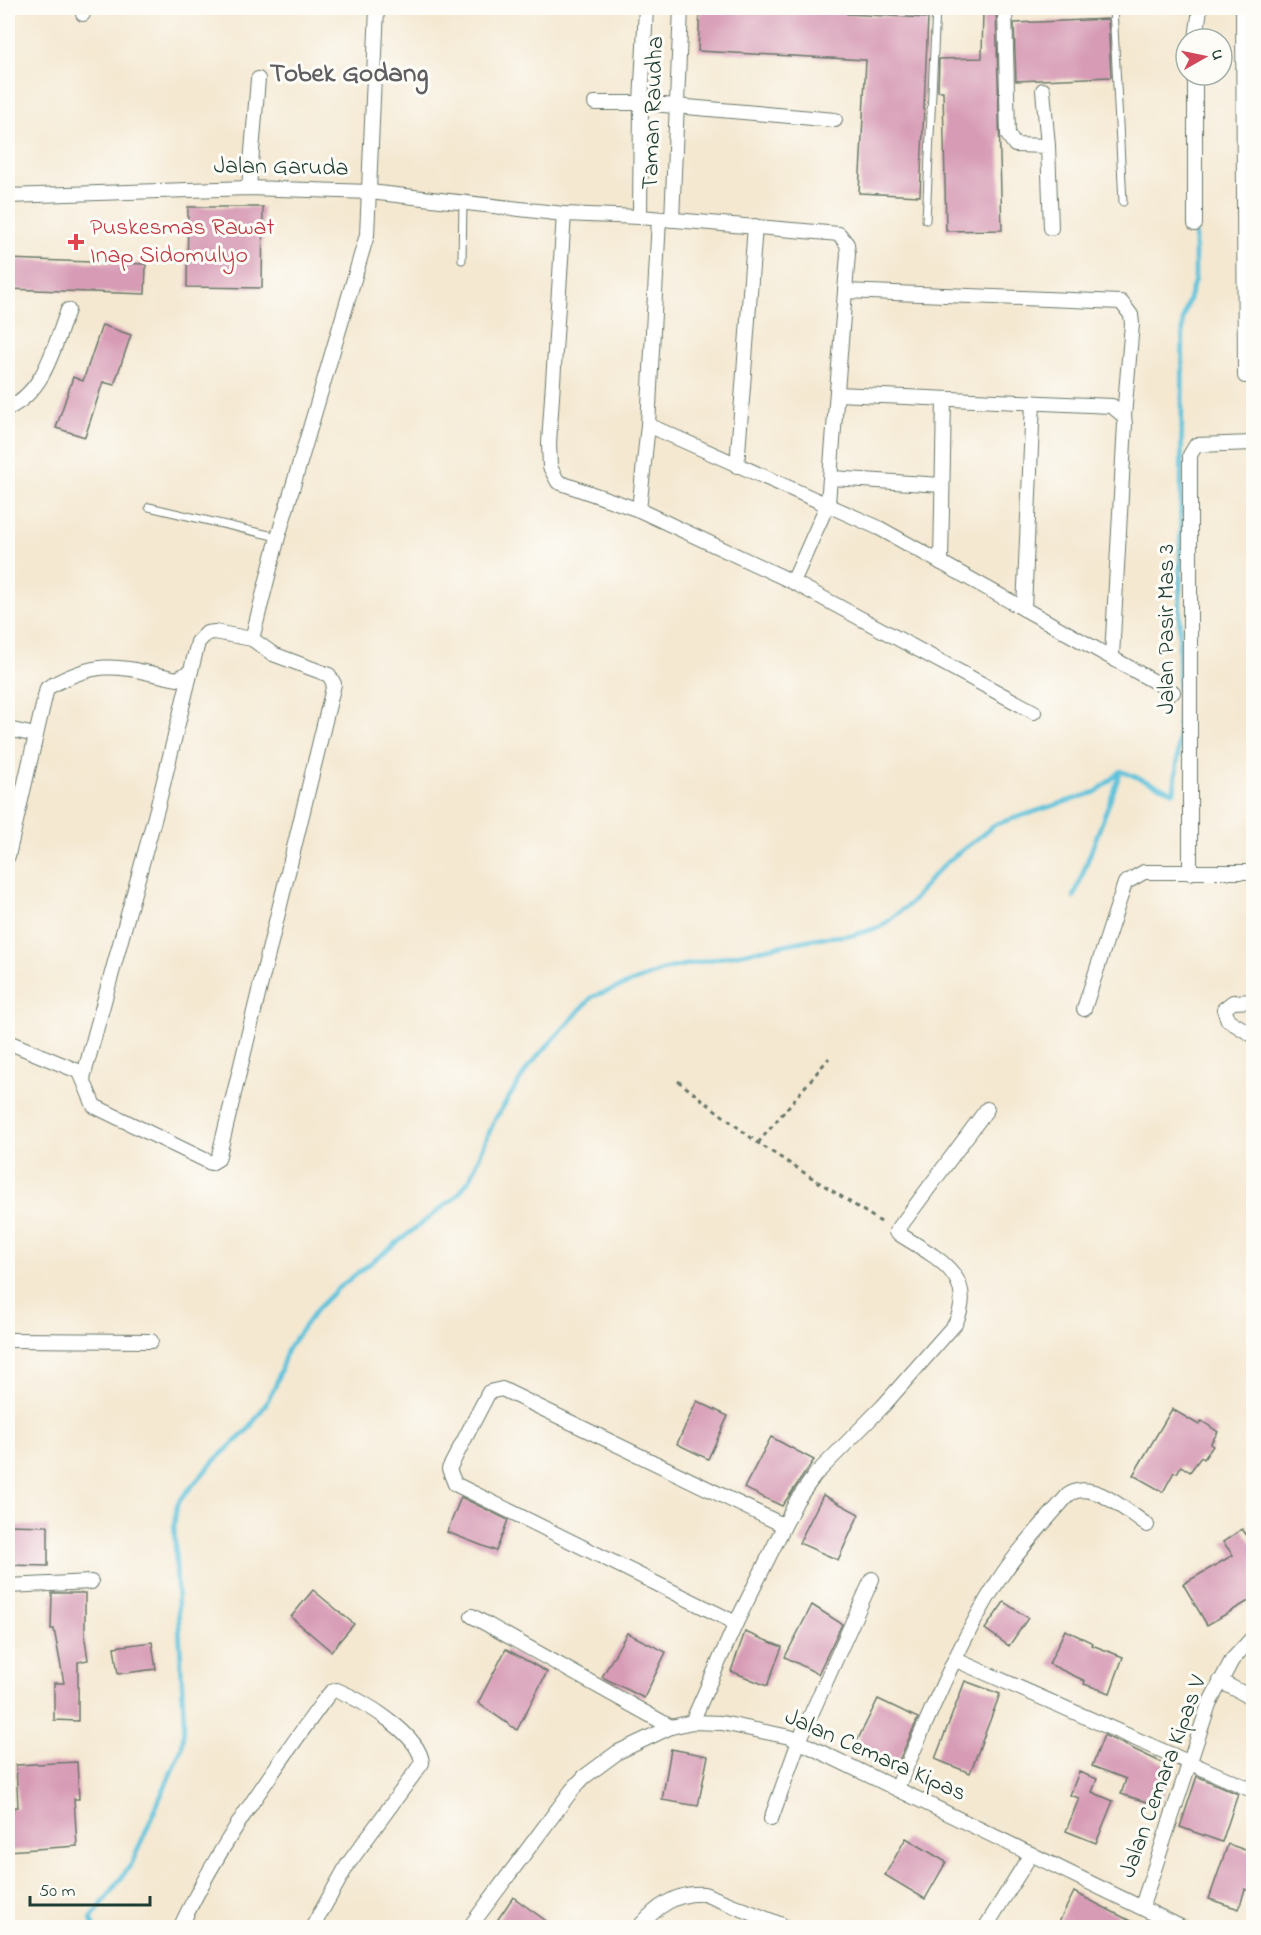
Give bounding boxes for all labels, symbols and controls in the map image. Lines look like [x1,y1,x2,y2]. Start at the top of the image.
north arrow [1174,27,1234,87]
street label: Taman Raudha [634,35,674,191]
text: U [1204,48,1229,62]
district label: Tobek Godang [270,55,428,95]
street label: Jalan Garuda [213,149,349,187]
place label: Puskesmas Rawat Inap Sidomulyo [90,211,275,275]
marker: Puskesmas Rawat Inap Sidomulyo [67,233,85,251]
street label: Jalan Pasir Mas 3 [1150,544,1185,714]
street label: Jalan Cemara Kipas V [1111,1670,1217,1883]
street label: Jalan Cemara Kipas [779,1700,971,1812]
scale bar [30,1869,150,1907]
text: 50 m [39,1879,76,1905]

